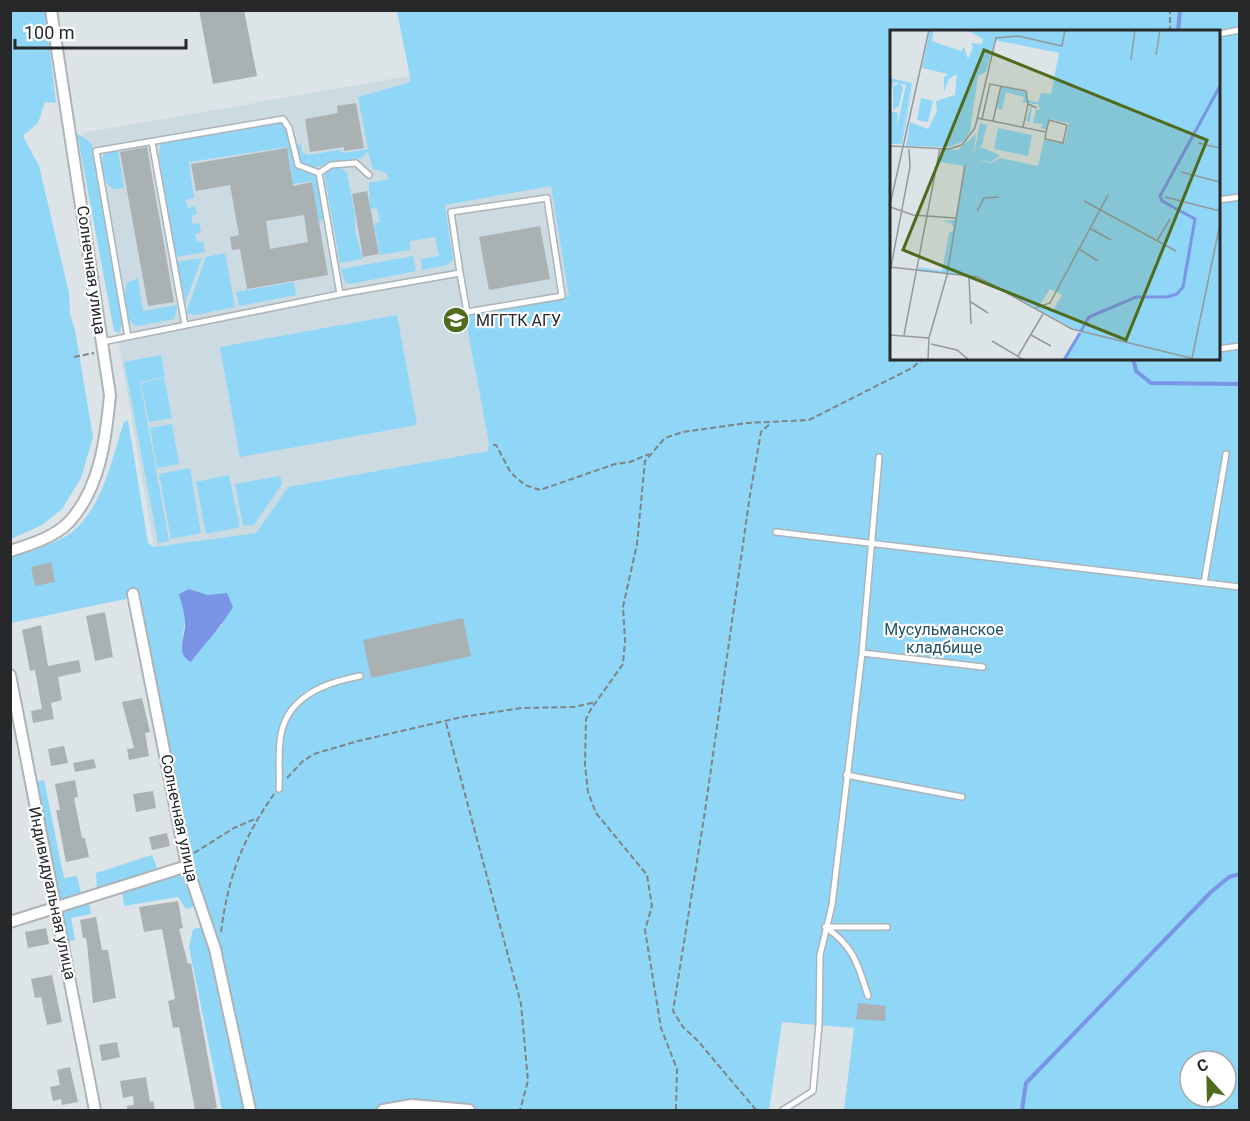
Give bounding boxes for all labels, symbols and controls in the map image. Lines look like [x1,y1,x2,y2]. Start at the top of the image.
scale bar [15,12,186,50]
text: 100 m [24,22,75,43]
inset map [890,30,1220,360]
street label: Солнечная улица [73,205,110,336]
school or university icon: МГГТК АГУ [441,305,471,335]
place label: МГГТК АГУ [476,311,561,330]
park label: Мусульманское кладбище [884,620,1004,657]
street label: Солнечная улица [157,753,202,884]
street label: Индивидуальная улица [25,805,80,981]
north arrow [1178,1049,1238,1109]
text: С [1194,1055,1211,1076]

